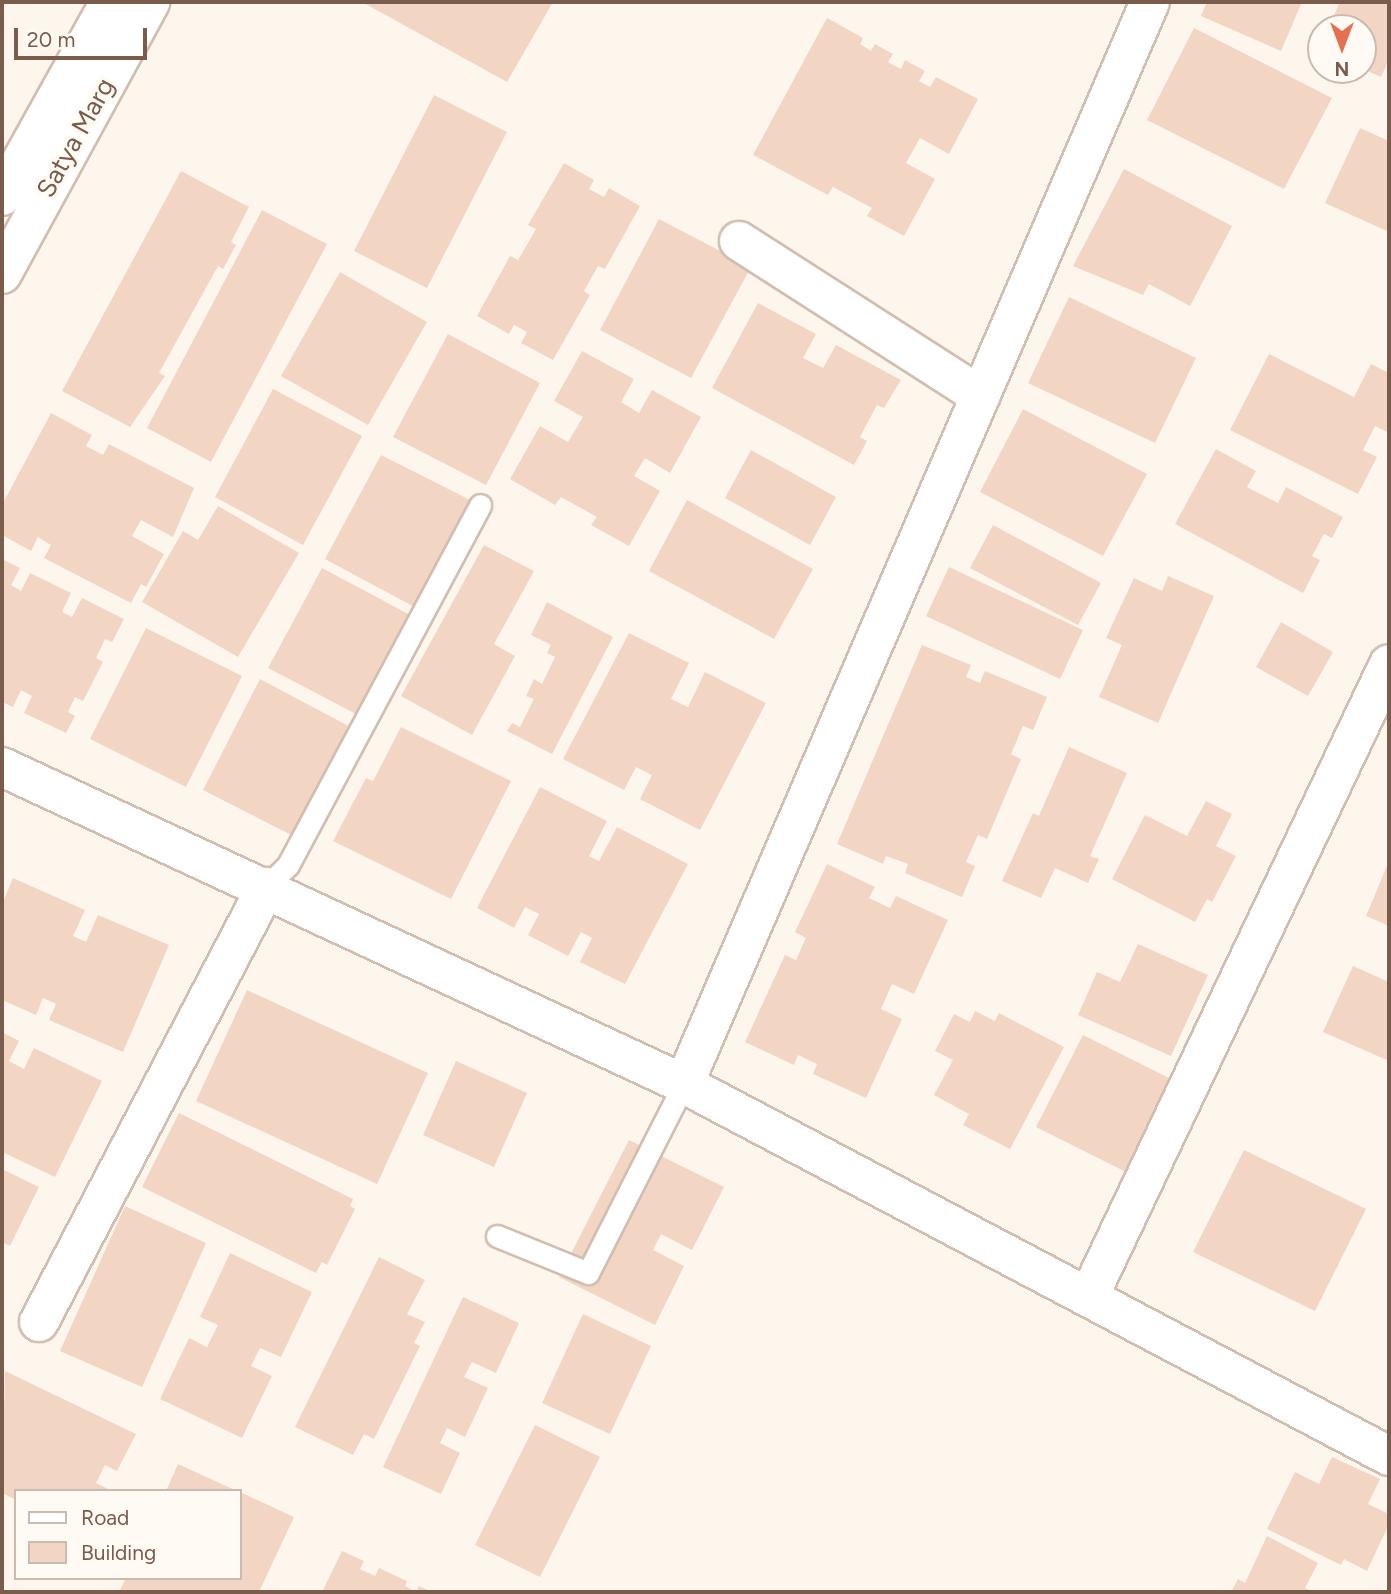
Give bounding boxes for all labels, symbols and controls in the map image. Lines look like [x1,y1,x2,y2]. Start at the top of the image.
scale bar [18,14,150,58]
north arrow [1307,14,1377,84]
text: 20 m [27,27,75,52]
text: N [1335,57,1349,80]
street label: Satya Marg [31,73,121,203]
legend [14,1489,242,1580]
text: Road [81,1505,129,1530]
text: Building [81,1540,156,1565]

